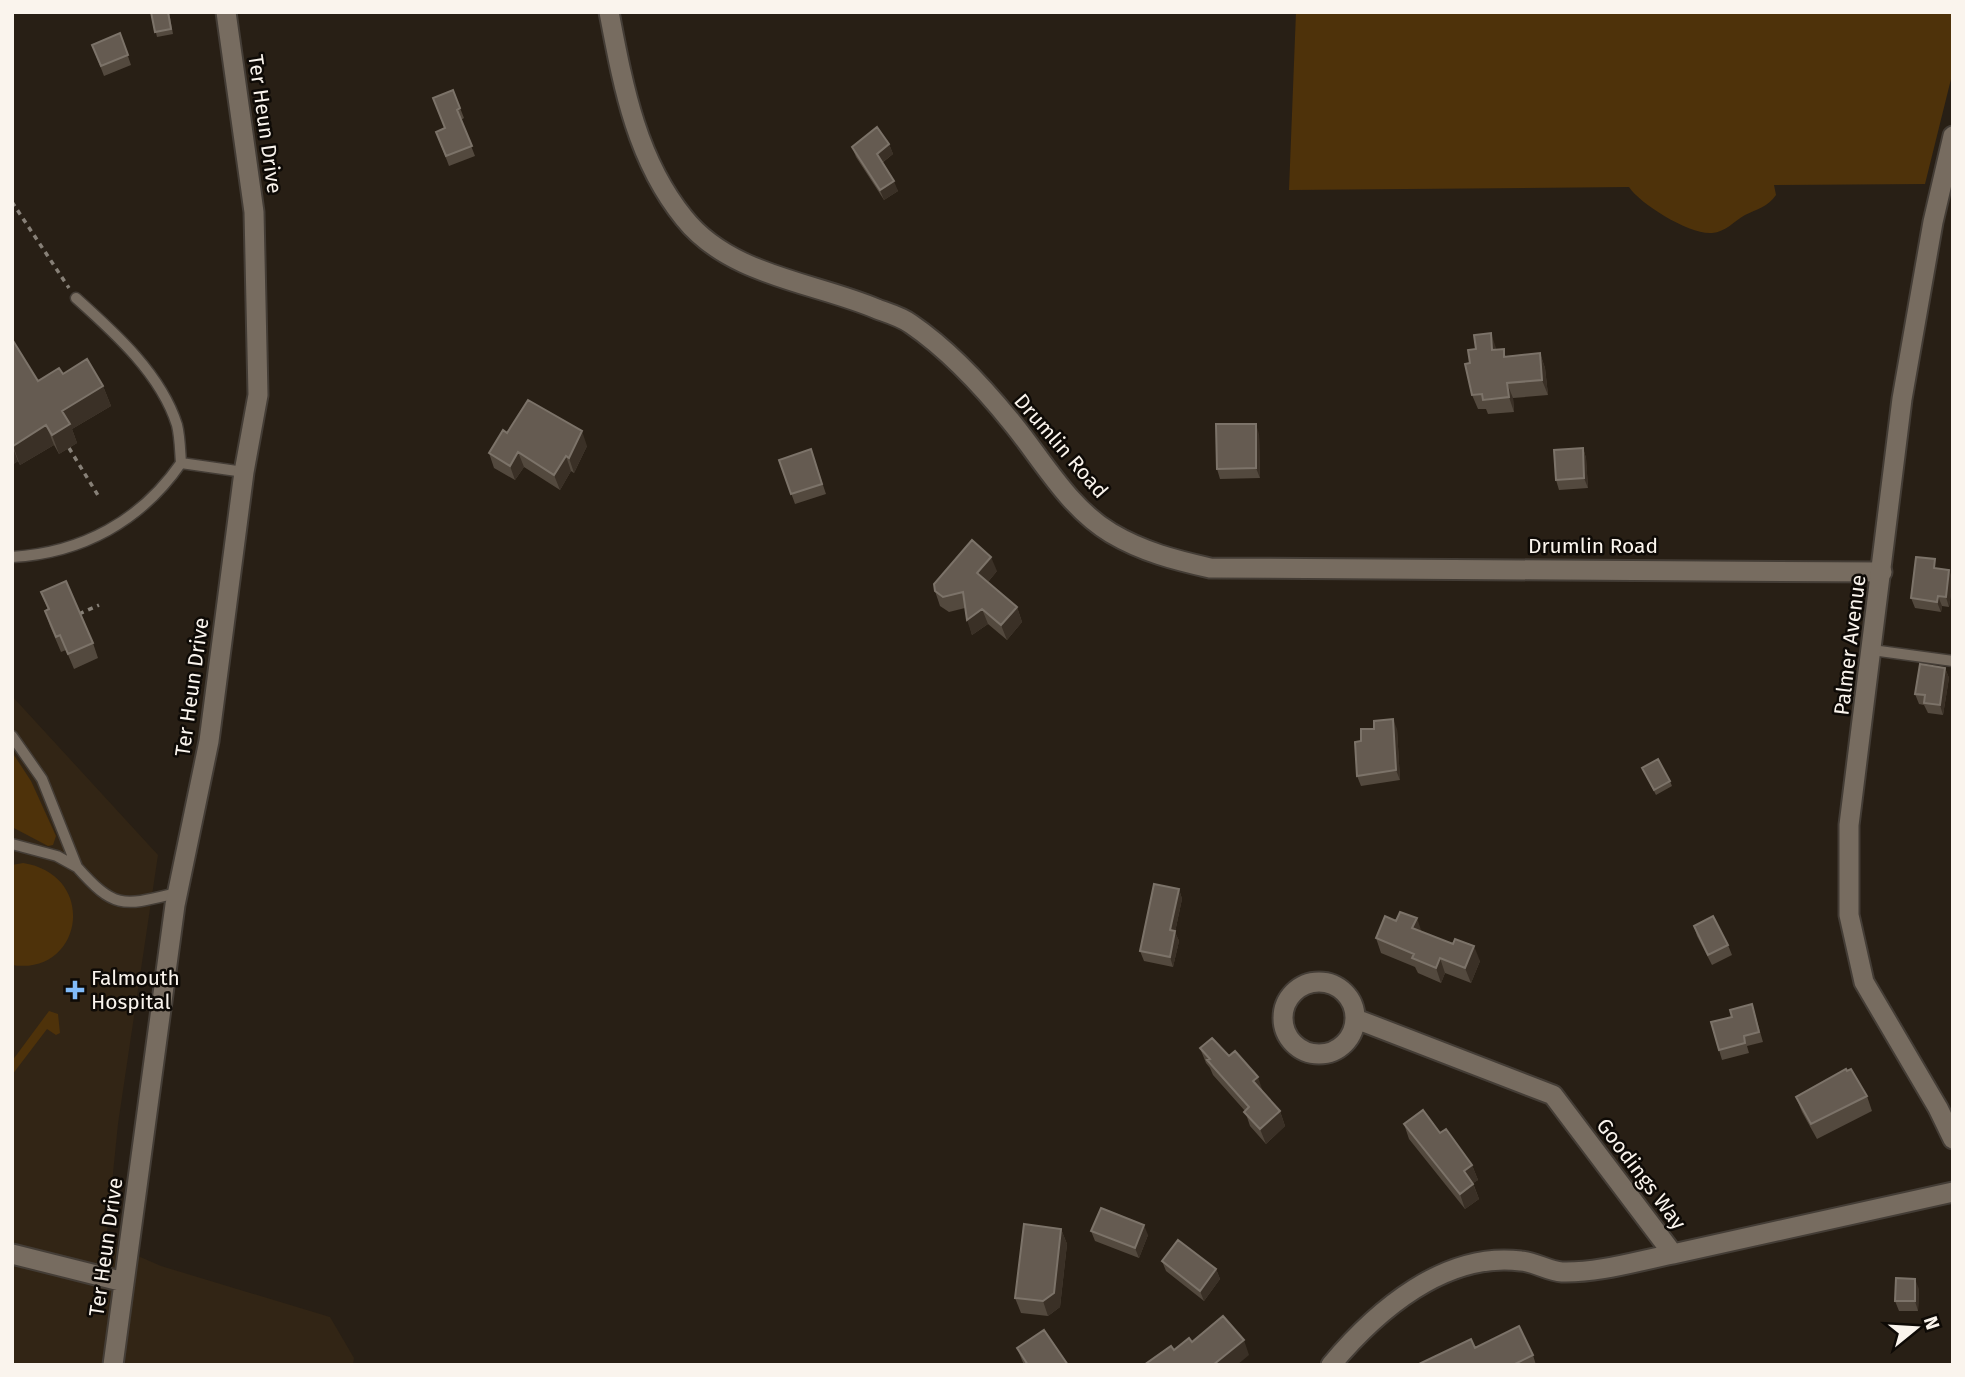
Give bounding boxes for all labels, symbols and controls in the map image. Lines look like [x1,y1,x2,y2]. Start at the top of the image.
street label: Ter Heun Drive [242,53,288,195]
street label: Drumlin Road [1008,388,1114,504]
street label: Drumlin Road [1528,533,1658,559]
street label: Palmer Avenue [1828,573,1872,717]
street label: Ter Heun Drive [169,616,215,758]
place label: Falmouth Hospital [91,965,180,1015]
marker: Falmouth Hospital [65,980,85,1000]
street label: Goodings Way [1591,1113,1692,1235]
street label: Ter Heun Drive [83,1176,129,1318]
north arrow [1881,1293,1951,1363]
text: N [1919,1313,1945,1332]

